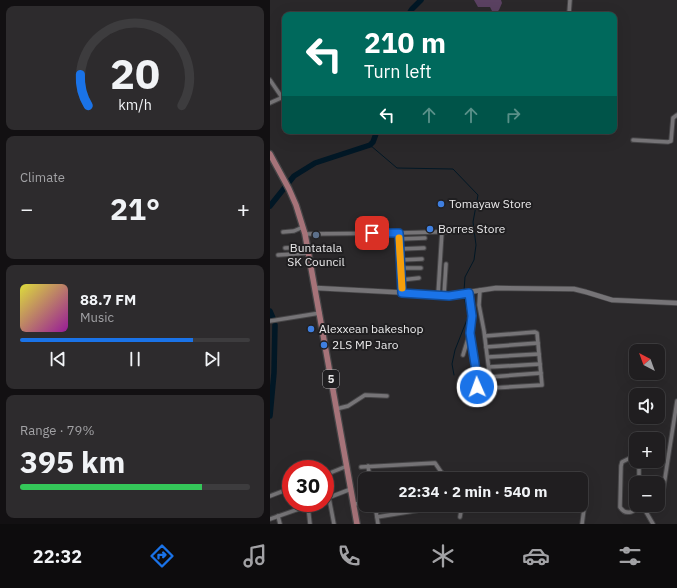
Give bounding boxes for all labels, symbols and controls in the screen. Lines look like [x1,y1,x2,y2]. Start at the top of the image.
text: 210 m [364,24,446,61]
icon: left [298,28,350,80]
text: 20 [110,46,160,100]
text: Turn left [364,60,432,83]
text: km/h [118,94,152,113]
icon: left [376,104,398,126]
icon: ahead [418,104,440,126]
icon: ahead [460,104,482,126]
icon: right [502,104,524,126]
text: Climate [20,169,65,186]
text: 21° [110,189,160,228]
text: − [20,194,33,223]
text: + [237,194,250,223]
place label: Tomayaw Store [449,196,532,211]
marker: Tomayaw Store [436,199,446,209]
pin [355,216,389,250]
place label: Borres Store [438,221,506,236]
icon: arrive [361,222,383,244]
marker: Borres Store [425,224,435,234]
marker: Buntatala SK Council [311,230,321,240]
place label: Buntatala SK Council [287,240,345,269]
text: 88.7 FM [80,290,136,309]
text: Music [80,309,114,326]
place label: Alexxean bakeshop [319,321,424,336]
marker: Alexxean bakeshop [306,324,316,334]
place label: 2LS MP Jaro [332,337,399,352]
marker: 2LS MP Jaro [319,340,329,350]
north arrow [629,344,665,380]
map controls [629,344,665,512]
icon: previous [47,348,69,370]
icon: pause [124,348,146,370]
icon: next [201,348,223,370]
position arrow [456,366,498,408]
road number: 5 [323,370,339,388]
button: sound [629,388,665,424]
text: Range · 79% [20,422,94,439]
button: + [629,432,665,468]
text: 395 km [20,442,125,481]
speed limit sign: 30 [282,460,334,512]
button: − [629,476,665,512]
text: 22:34 · 2 min · 540 m [399,482,547,501]
icon: directions [148,542,176,570]
icon: music [241,542,269,570]
icon: phone [335,542,363,570]
icon: climate [429,542,457,570]
icon: car [522,542,550,570]
icon: filters [616,542,644,570]
text: 22:32 [33,545,82,568]

